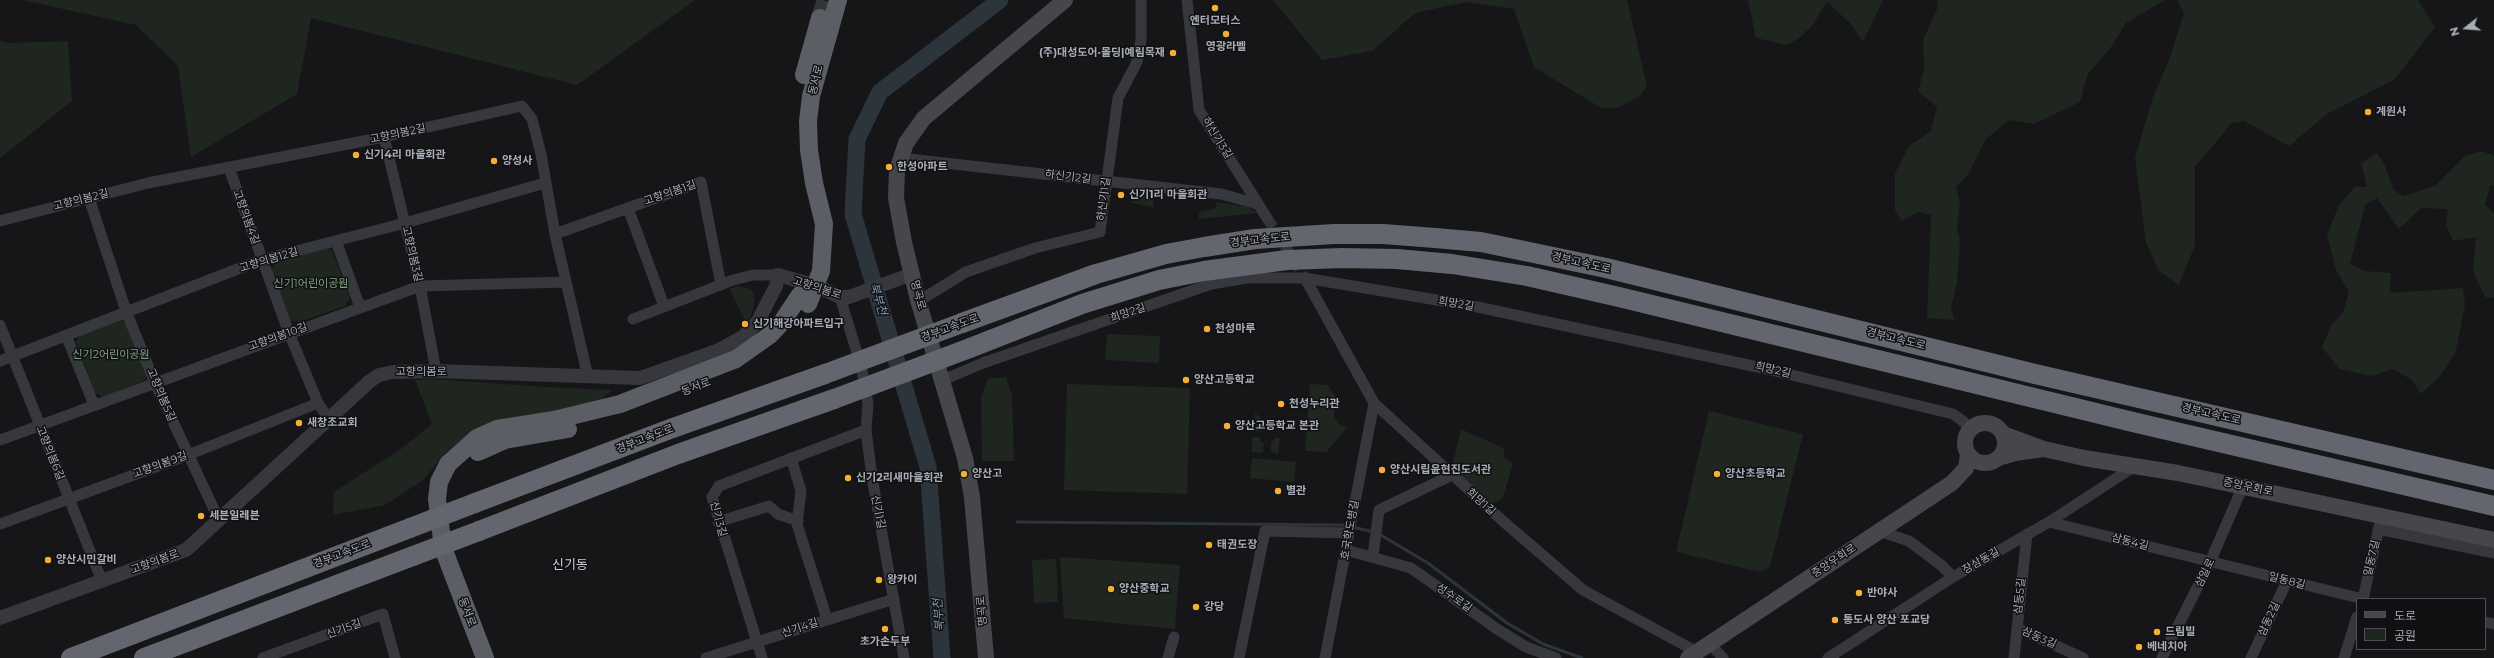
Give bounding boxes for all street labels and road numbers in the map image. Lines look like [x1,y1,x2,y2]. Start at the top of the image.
street label: 동서로 [806,64,826,96]
street label: 하신기3길 [1199,115,1235,161]
street label: 고향의봄2길 [369,122,427,146]
street label: 하신기2길 [1044,168,1092,186]
street label: 하신기1길 [1095,176,1113,222]
street label: 고향의봄1길 [642,178,698,208]
street label: 고향의봄2길 [52,187,110,213]
street label: 고향의봄4길 [230,188,262,246]
street label: 고향의봄3길 [399,225,425,283]
street label: 경부고속도로 [1229,230,1291,250]
street label: 고향의봄12길 [238,245,300,275]
street label: 경부고속도로 [1550,250,1612,276]
street label: 고향의봄로 [791,274,843,302]
street label: 명곡로 [908,279,928,311]
street label: 희망2길 [1437,294,1475,314]
street label: 희망2길 [1109,301,1147,325]
street label: 경부고속도로 [919,311,981,345]
street label: 고향의봄10길 [247,320,309,354]
street label: 경부고속도로 [1865,325,1927,353]
street label: 희망2길 [1754,359,1792,381]
street label: 고향의봄로 [396,365,446,379]
street label: 고향의봄5길 [144,366,178,424]
street label: 동서로 [679,375,713,399]
street label: 경부고속도로 [2180,401,2242,427]
street label: 경부고속도로 [614,422,676,456]
street label: 고향의봄6길 [33,424,67,482]
street label: 고향의봄9길 [131,449,189,481]
street label: 중앙우회로 [2222,475,2274,499]
street label: 희망1길 [1464,486,1498,518]
street label: 신기1길 [868,494,888,530]
street label: 호국학도병길 [1338,499,1362,561]
street label: 신기3길 [707,500,729,538]
street label: 삼동4길 [2110,531,2150,553]
street label: 경부고속도로 [311,537,373,571]
street label: 일동7길 [2361,539,2383,577]
street label: 중앙우회로 [1809,541,1859,581]
street label: 장삼동길 [1960,545,2002,577]
street label: 고향의봄로 [129,547,181,577]
street label: 삼일로 [2192,556,2218,590]
street label: 일동8길 [2267,570,2307,592]
street label: 삼동5길 [2012,577,2028,615]
street label: 성수로길 [1434,581,1474,615]
street label: 동서로 [455,595,479,629]
street label: 명곡로 [974,595,990,627]
street label: 삼동2길 [2255,600,2283,638]
street label: 신기4길 [780,616,820,640]
street label: 신기5길 [325,617,363,641]
street label: 삼동3길 [2020,625,2058,651]

